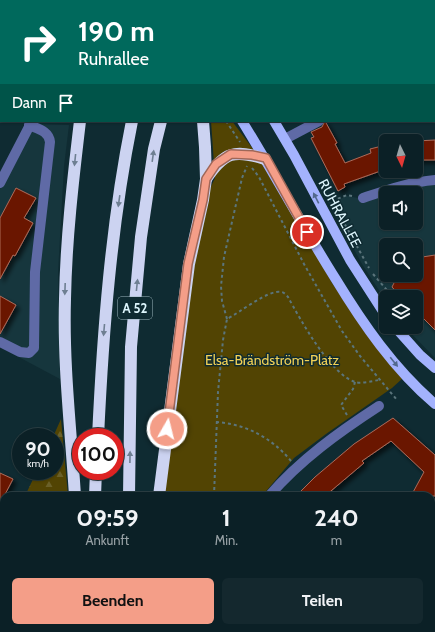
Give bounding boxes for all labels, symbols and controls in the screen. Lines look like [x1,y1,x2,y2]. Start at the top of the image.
text: 190 m [78,14,154,48]
icon: right [12,16,64,68]
text: Ruhrallee [78,48,149,70]
icon: arrive [55,92,77,114]
text: Dann [12,94,47,112]
north arrow [379,134,423,178]
map controls [379,134,423,334]
one-way arrow [150,150,156,162]
one-way arrow [72,154,79,166]
street label: RUHRALLEE [314,176,366,251]
button: sound [379,186,423,230]
one-way arrow [313,192,319,204]
one-way arrow [116,195,122,207]
pin [290,215,324,249]
icon: arrive [296,221,318,243]
button: search [379,238,423,282]
one-way arrow [133,279,140,291]
one-way arrow [62,283,68,296]
button: layers [379,290,423,334]
road number: A 52 [118,297,152,319]
one-way arrow [101,324,107,336]
park label: Elsa-Brändström-Platz [205,351,340,369]
one-way arrow [390,357,399,368]
position arrow [146,408,188,450]
speed limit sign: 100 [72,428,124,480]
text: 90 [25,437,51,461]
one-way arrow [127,450,133,463]
text: km/h [27,457,49,470]
text: 09:59 [76,503,138,532]
text: 1 [222,503,231,532]
text: 240 [314,503,359,532]
text: Ankunft [85,532,129,548]
text: Min. [215,532,238,548]
text: m [331,532,342,548]
button: Beenden [12,578,214,624]
button: Teilen [222,578,423,624]

